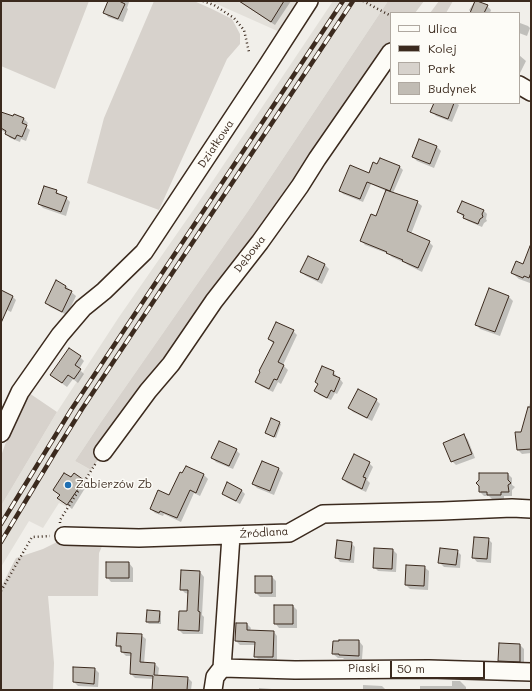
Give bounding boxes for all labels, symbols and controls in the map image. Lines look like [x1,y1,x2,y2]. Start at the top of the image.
legend [390,12,520,104]
text: Ulica [428,20,457,36]
text: Kolej [428,40,457,56]
text: Park [428,60,455,76]
text: Budynek [428,80,476,96]
street label: Działkowa [195,117,237,171]
street label: Dębowa [231,233,269,275]
place label: Zabierzów Zb [76,478,152,492]
marker: Zabierzów Zb [63,480,73,490]
street label: Źródlana [239,525,289,541]
scale bar [392,653,487,679]
text: 50 m [397,660,425,676]
street label: Piaski [348,662,380,676]

